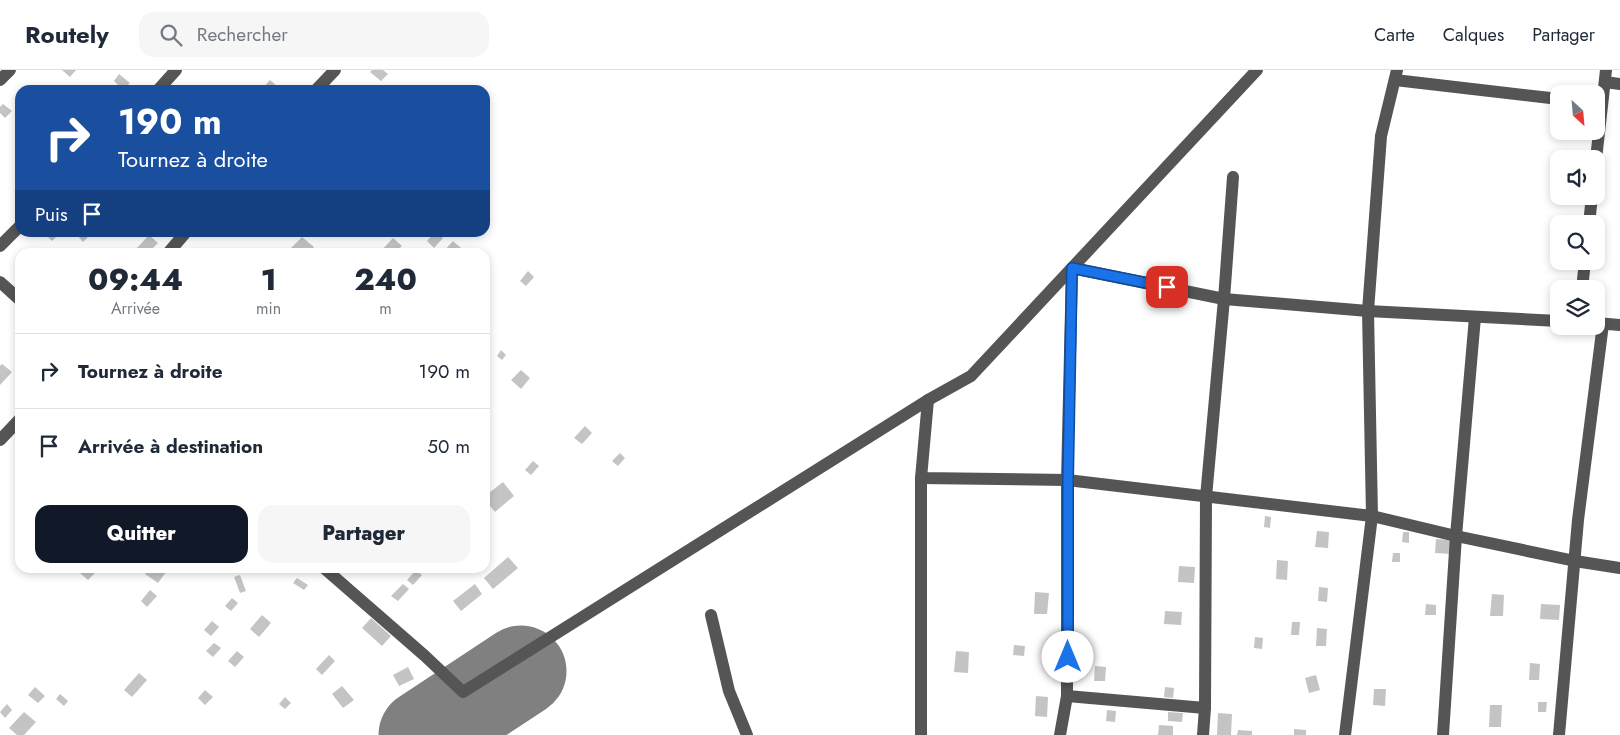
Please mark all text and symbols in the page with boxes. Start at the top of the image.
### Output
search box [139,12,489,57]
text: Routely [25,17,109,52]
icon: search [157,21,185,49]
text: Rechercher [197,21,288,48]
text: Carte [1374,22,1415,48]
text: Calques [1443,22,1504,48]
text: Partager [1532,22,1595,48]
north arrow [1550,85,1605,140]
map controls [1550,85,1605,335]
text: 190 m [118,97,222,147]
icon: right [35,105,100,170]
text: Tournez à droite [118,143,268,175]
button: sound [1550,150,1605,205]
icon: arrive [78,200,106,228]
text: Puis [35,201,68,228]
button: search [1550,215,1605,270]
text: 09:44 [88,258,183,301]
text: 1 [261,258,277,301]
text: 240 [354,258,417,301]
pin [1146,266,1188,308]
icon: arrive [1153,273,1181,301]
button: layers [1550,280,1605,335]
text: Arrivée [111,297,160,320]
text: min [256,297,281,320]
text: m [379,297,392,320]
icon: right [35,357,63,385]
text: Tournez à droite [78,358,223,385]
text: 190 m [419,358,470,385]
icon: arrive [35,432,63,460]
text: Arrivée à destination [78,433,263,460]
text: 50 m [427,433,470,460]
button: Quitter [35,505,248,563]
button: Partager [258,505,470,563]
position arrow [1041,630,1093,682]

